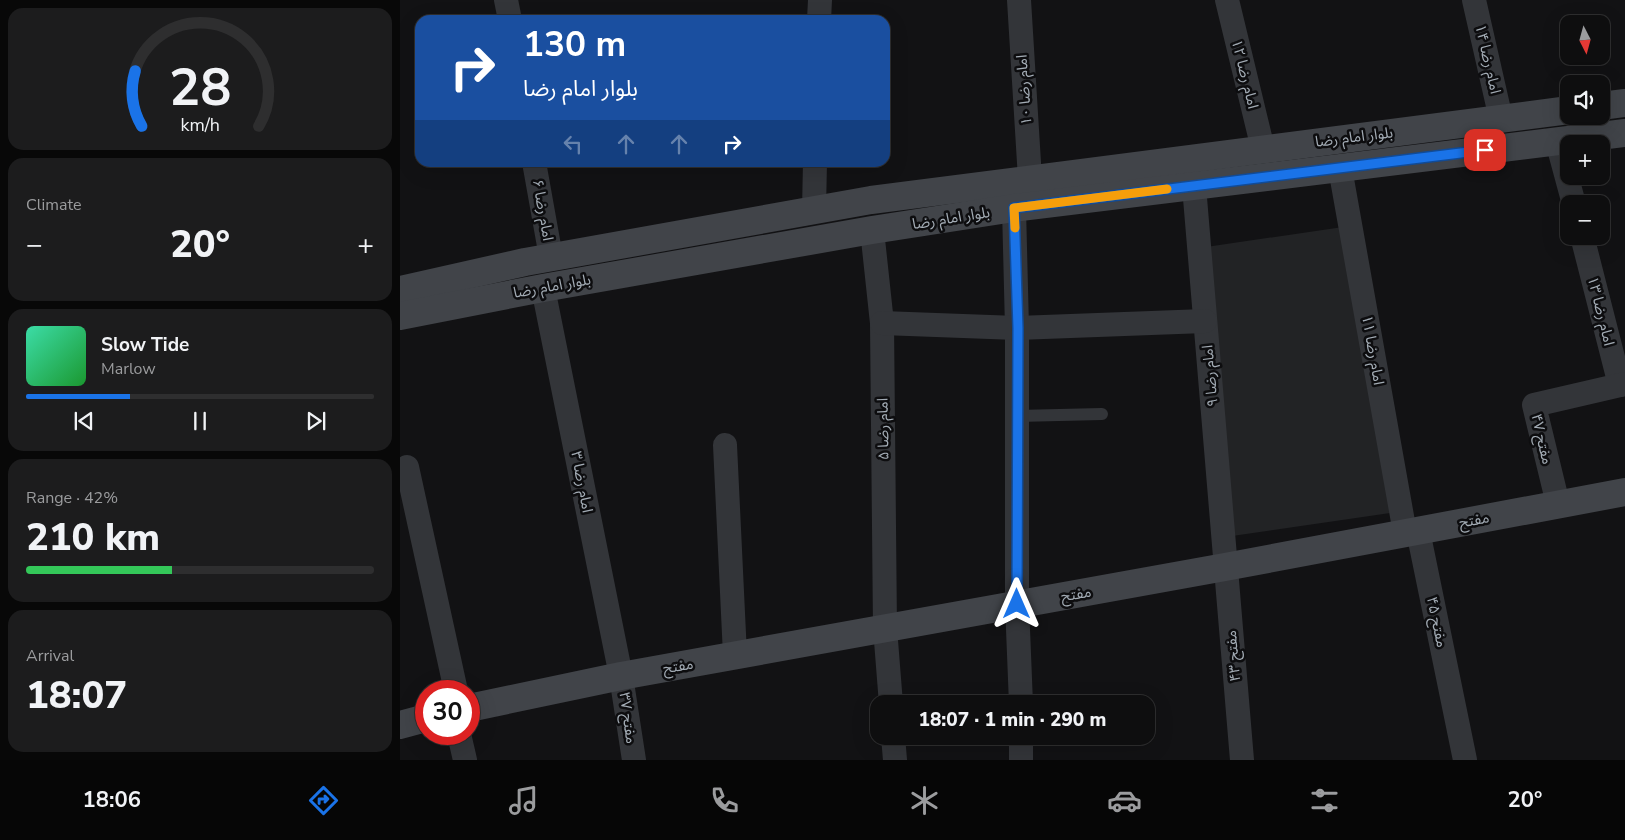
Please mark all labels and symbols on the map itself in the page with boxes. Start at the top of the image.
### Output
north arrow [1560,15,1610,65]
street label: امام رضا ۱۴ [1469,22,1506,96]
street label: امام رضا ۱۲ [1226,37,1263,111]
street label: امام رضا ۱۰ [1012,54,1037,126]
street label: بلوار امام رضا [1314,122,1394,153]
pin [1464,129,1506,171]
street label: امام رضا ۶ [527,178,558,243]
street label: بلوار امام رضا [911,202,991,235]
street label: بلوار امام رضا [512,269,593,304]
street label: امام رضا ۱۳ [1582,274,1619,348]
street label: امام رضا ۱۱ [1356,313,1389,387]
street label: امام رضا ۹ [1197,344,1224,408]
street label: امام رضا ۵ [872,398,895,460]
street label: مفتح ۴۷ [1524,412,1558,467]
street label: امام رضا ۳ [565,449,598,515]
street label: مفتح [1457,507,1491,535]
position arrow [990,577,1042,629]
street label: مفتح [1059,581,1093,608]
street label: مفتح ۴۵ [1420,595,1452,650]
street label: مفتح ۴۳ [1221,629,1247,683]
street label: مفتح [661,653,695,680]
speed limit sign: 30 [415,680,480,745]
street label: مفتح ۳۷ [613,691,641,745]

